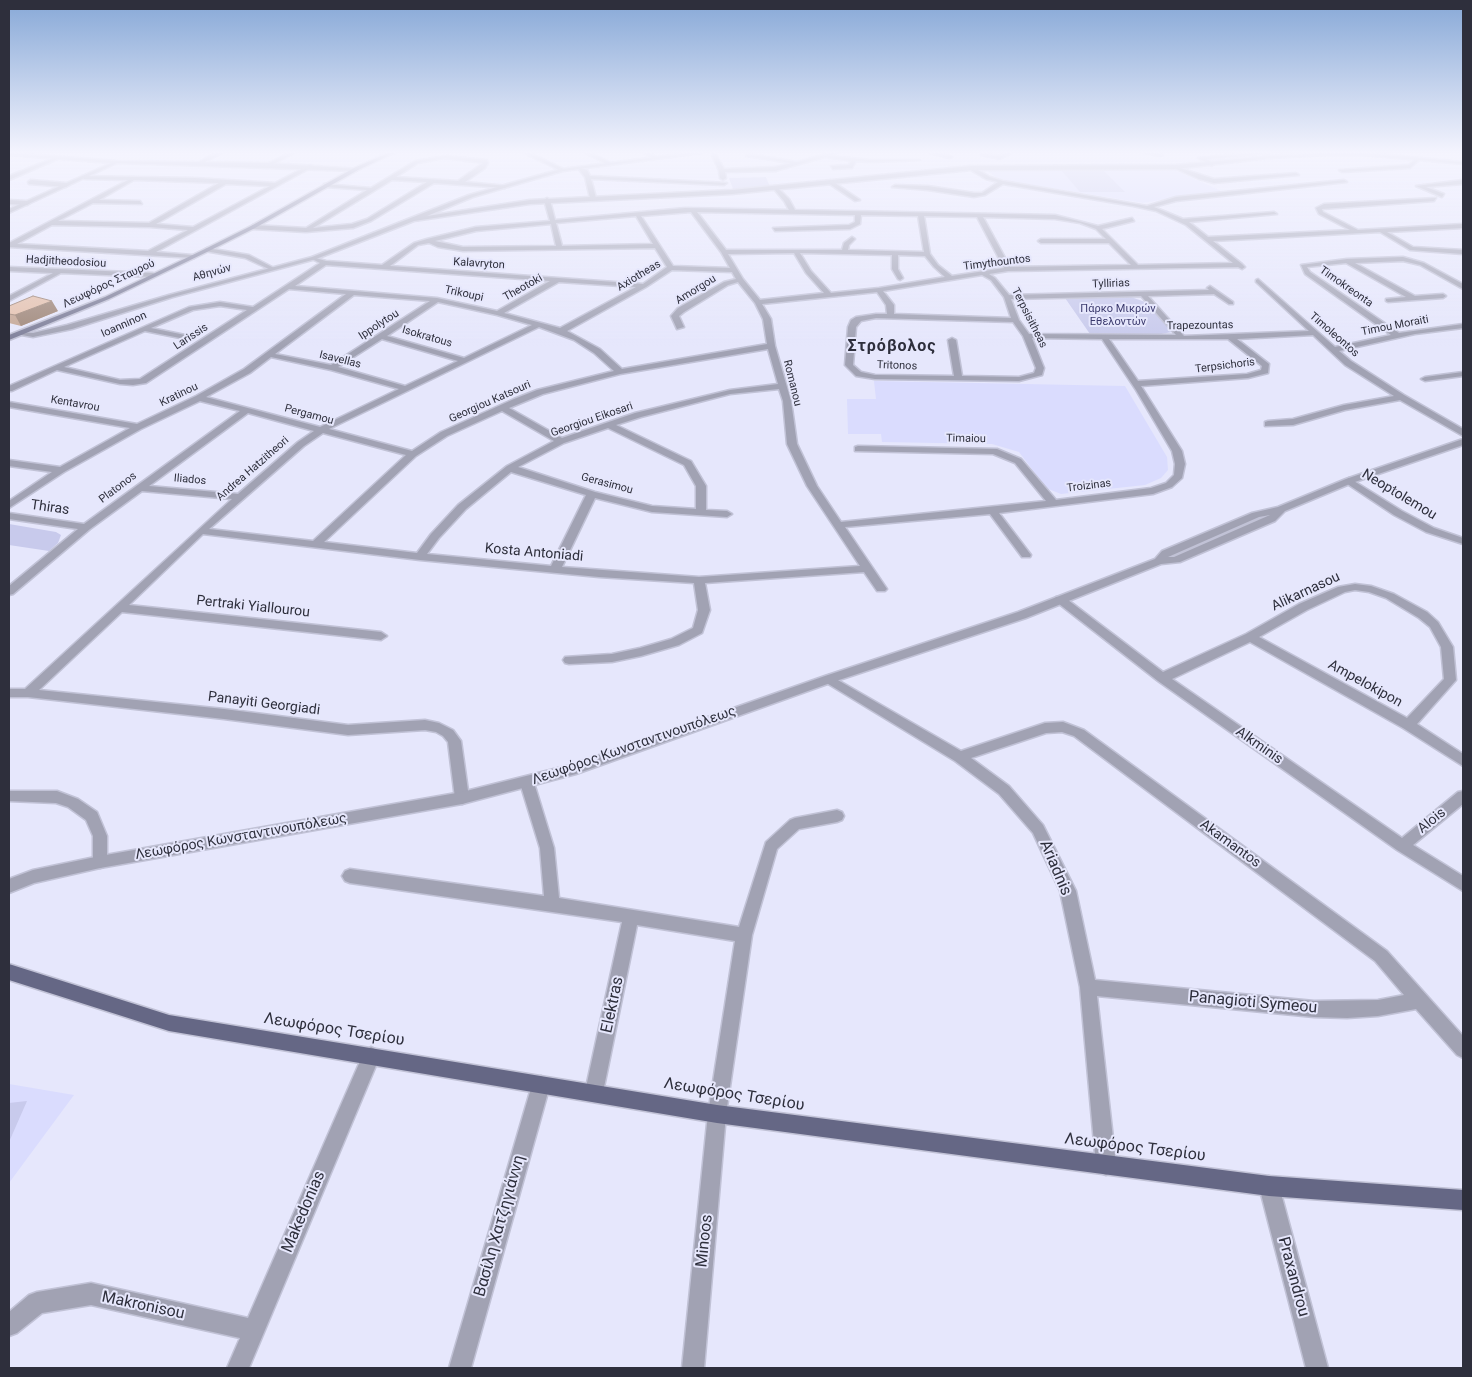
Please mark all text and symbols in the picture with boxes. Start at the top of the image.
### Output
street label: Timythountos [963,252,1031,274]
street label: Hadjitheodosiou [26,253,106,271]
street label: Kalavryton [453,256,505,272]
street label: Λεωφόρος Σταυρού [61,257,157,311]
street label: Axiotheas [615,258,663,294]
street label: Αθηνών [191,262,233,284]
street label: Timokreonta [1317,264,1375,310]
street label: Theotoki [501,272,545,304]
street label: Amorgou [673,272,719,308]
street label: Tyllirias [1092,277,1130,291]
street label: Trikoupi [443,283,485,305]
street label: Terpsisitheas [1008,286,1050,350]
park label: Πάρκο Μικρών Εθελοντών [1080,302,1156,328]
street label: Ippolytou [356,307,402,343]
street label: Ioanninon [99,309,149,341]
street label: Timoleontos [1306,310,1362,360]
street label: Timou Moraiti [1360,313,1430,339]
street label: Trapezountas [1167,319,1233,333]
street label: Larissis [171,321,211,353]
street label: Isokratous [400,324,454,350]
district label: Στρόβολος [846,337,938,357]
street label: Isavellas [318,348,362,372]
street label: Terpsichoris [1194,356,1256,376]
street label: Romanou [780,359,804,407]
street label: Tritonos [877,359,917,373]
street label: Georgiou Katsouri [447,378,533,426]
street label: Kratinou [158,380,200,410]
street label: Kentavrou [50,393,100,415]
street label: Georgiou Eikosari [549,400,635,440]
street label: Pergamou [283,402,335,428]
street label: Timaiou [946,432,986,446]
street label: Andrea Hatzitheori [214,434,292,504]
street label: Neoptolemou [1358,466,1440,524]
street label: Platonos [97,470,139,506]
street label: Gerasimou [580,471,634,497]
street label: Iliados [173,472,207,488]
street label: Troizinas [1066,477,1112,495]
street label: Thiras [30,497,70,519]
street label: Kosta Antoniadi [484,540,584,566]
street label: Alikarnasou [1269,569,1343,615]
street label: Pertraki Yiallourou [195,593,311,621]
street label: Ampelokipon [1325,657,1405,711]
street label: Panayiti Georgiadi [207,689,321,719]
street label: Λεωφόρος Κωνσταντινουπόλεως [530,703,738,789]
street label: Alkminis [1232,724,1286,768]
street label: Alois [1415,805,1449,837]
street label: Λεωφόρος Κωνσταντινουπόλεως [134,810,348,864]
street label: Akamantos [1196,816,1264,872]
street label: Ariadnis [1035,837,1075,899]
street label: Elektras [598,975,628,1035]
street label: Panagioti Symeou [1188,988,1318,1018]
street label: Λεωφόρος Τσερίου [262,1009,406,1051]
street label: Λεωφόρος Τσερίου [662,1074,806,1116]
street label: Λεωφόρος Τσερίου [1063,1130,1207,1166]
street label: Βασίλη Χατζηγιάννη [471,1153,529,1299]
street label: Makedonias [278,1168,330,1256]
street label: Minoos [693,1214,717,1268]
street label: Praxandrou [1273,1235,1313,1319]
street label: Makronisou [100,1288,186,1324]

